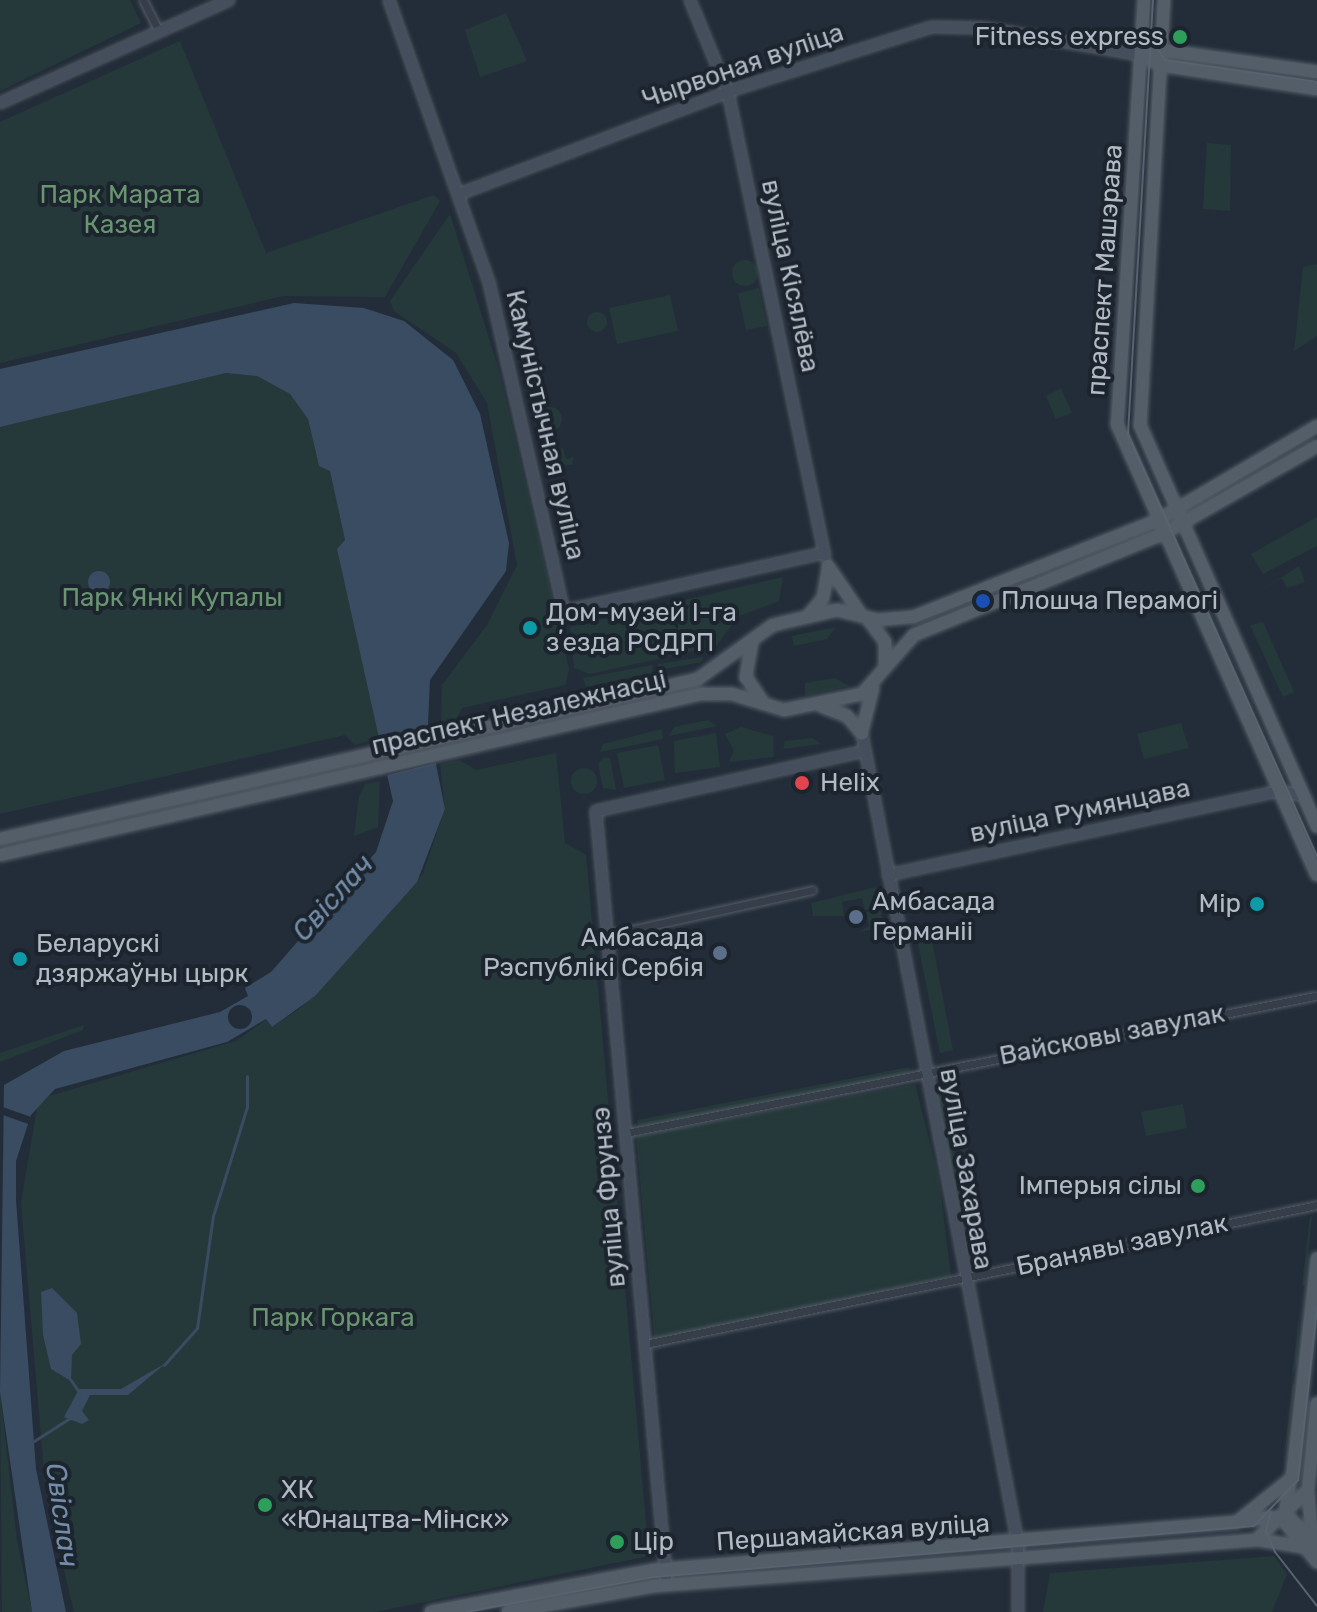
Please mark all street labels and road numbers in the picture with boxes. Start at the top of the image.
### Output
street label: Чырвоная вуліца [638,17,848,115]
street label: праспект Машэрава [1081,143,1129,397]
street label: вуліца Кісялёва [754,177,826,375]
street label: Камуністычная вуліца [499,287,591,563]
street label: праспект Незалежнасці [369,664,669,762]
street label: вуліца Румянцава [967,772,1193,850]
street label: Вайсковы завулак [997,998,1227,1072]
street label: вуліца Захарава [933,1066,999,1272]
street label: вуліца Фрунзэ [586,1105,632,1289]
street label: Бранявы завулак [1014,1207,1230,1283]
street label: Першамайская вуліца [715,1508,991,1558]

